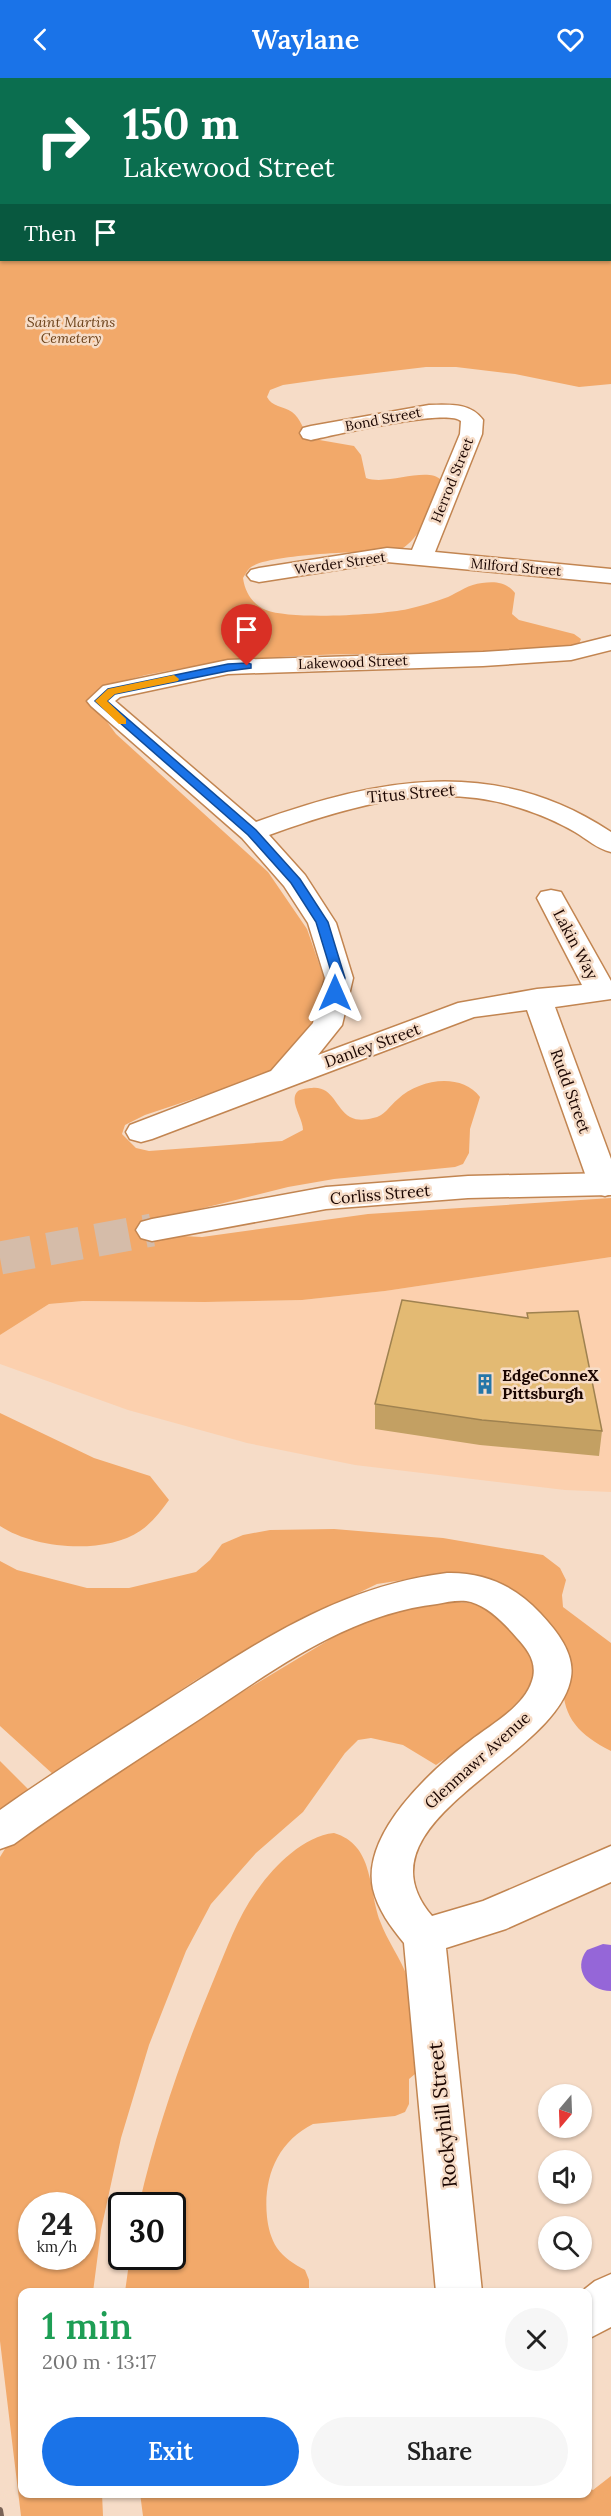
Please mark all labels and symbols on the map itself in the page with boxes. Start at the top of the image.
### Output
park label: Saint Martins Cemetery [27,313,115,347]
street label: Bond Street [343,403,423,435]
street label: Herrod Street [427,434,477,525]
street label: Werder Street [293,548,388,578]
street label: Milford Street [470,554,563,580]
pin [221,604,272,666]
street label: Lakewood Street [298,651,409,673]
street label: Titus Street [366,779,456,807]
street label: Lakin Way [549,905,603,983]
position arrow [303,961,367,1025]
street label: Danley Street [321,1018,424,1072]
street label: Rudd Street [547,1046,596,1137]
street label: Corliss Street [329,1180,432,1208]
place label: EdgeConneX Pittsburgh [502,1365,600,1403]
building icon: EdgeConneX Pittsburgh [473,1372,497,1396]
street label: Glenmawr Avenue [420,1707,534,1813]
street label: Rockyhill Street [422,2041,462,2189]
north arrow [538,2084,592,2138]
speed limit sign: 30 [108,2192,186,2270]

